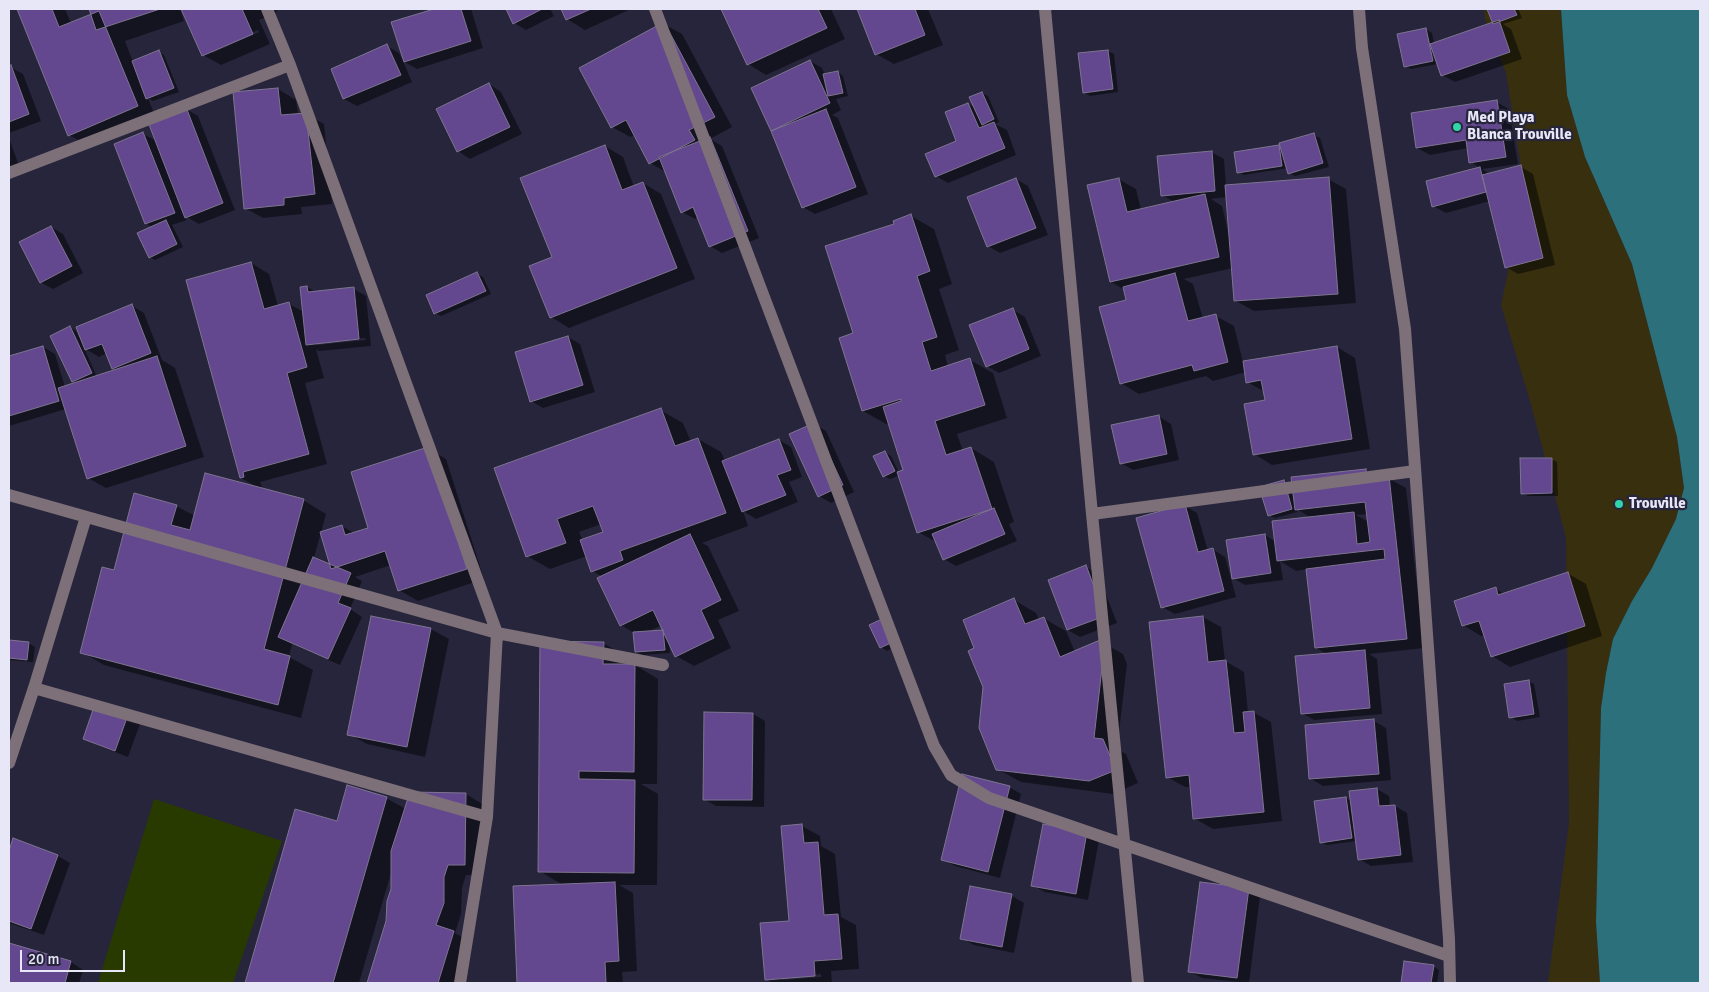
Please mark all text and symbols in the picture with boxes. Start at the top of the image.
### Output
place label: Med Playa Blanca Trouville [1467,109,1572,144]
marker: Med Playa Blanca Trouville [1451,121,1463,133]
place label: Trouville [1629,495,1686,513]
marker: Trouville [1613,498,1625,510]
scale bar [22,940,128,972]
text: 20 m [28,950,59,968]

